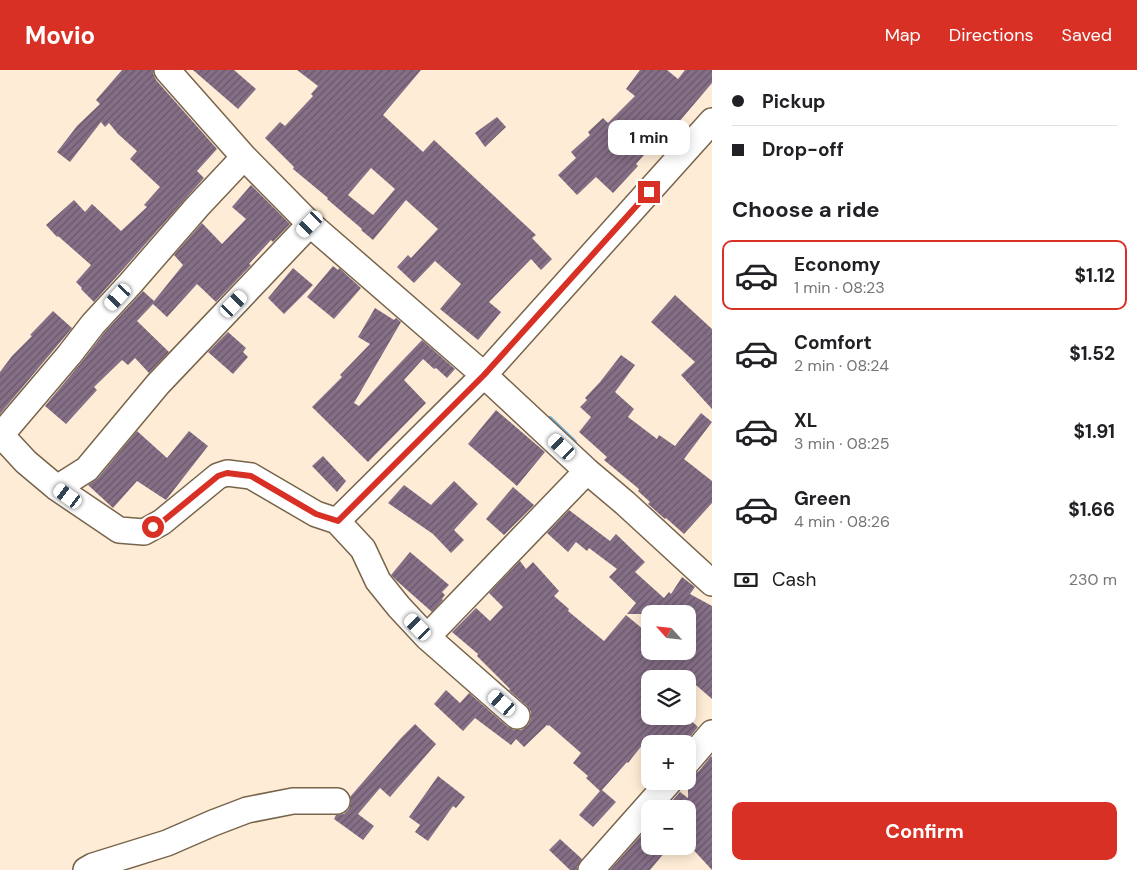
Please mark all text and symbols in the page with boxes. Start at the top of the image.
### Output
text: Movio [25,20,95,51]
text: Map [885,23,921,47]
text: Directions [949,23,1034,47]
text: Saved [1062,23,1112,47]
text: Pickup [762,89,826,114]
callout: 1 min [608,119,690,154]
text: 1 min [630,127,668,148]
text: Drop-off [762,137,844,162]
route end [638,181,660,203]
text: Choose a ride [732,195,880,224]
car [294,208,325,240]
text: Economy [794,252,881,277]
icon: car [734,253,779,298]
text: $1.12 [1075,263,1115,288]
text: 1 min · 08:23 [794,277,885,298]
car [102,281,133,313]
car [218,288,249,320]
text: Comfort [794,330,872,355]
icon: car [734,331,779,376]
text: $1.52 [1069,341,1115,366]
text: 2 min · 08:24 [794,355,889,376]
text: XL [794,408,817,433]
icon: car [734,409,779,454]
text: $1.91 [1074,419,1115,444]
car [545,431,578,463]
text: 3 min · 08:25 [794,433,890,454]
car [51,481,84,511]
text: Green [794,486,851,511]
icon: car [734,487,779,532]
text: $1.66 [1068,497,1115,522]
text: 4 min · 08:26 [794,511,890,532]
route start [142,516,164,538]
icon: cash [732,566,760,594]
text: Cash [772,567,816,592]
text: 230 m [1069,569,1117,590]
north arrow [641,605,696,660]
map controls [641,605,696,855]
car [402,611,433,643]
button: layers [641,670,696,725]
car [485,687,518,719]
button: + [641,735,696,790]
button: − [641,800,696,855]
button: Confirm [732,802,1117,860]

